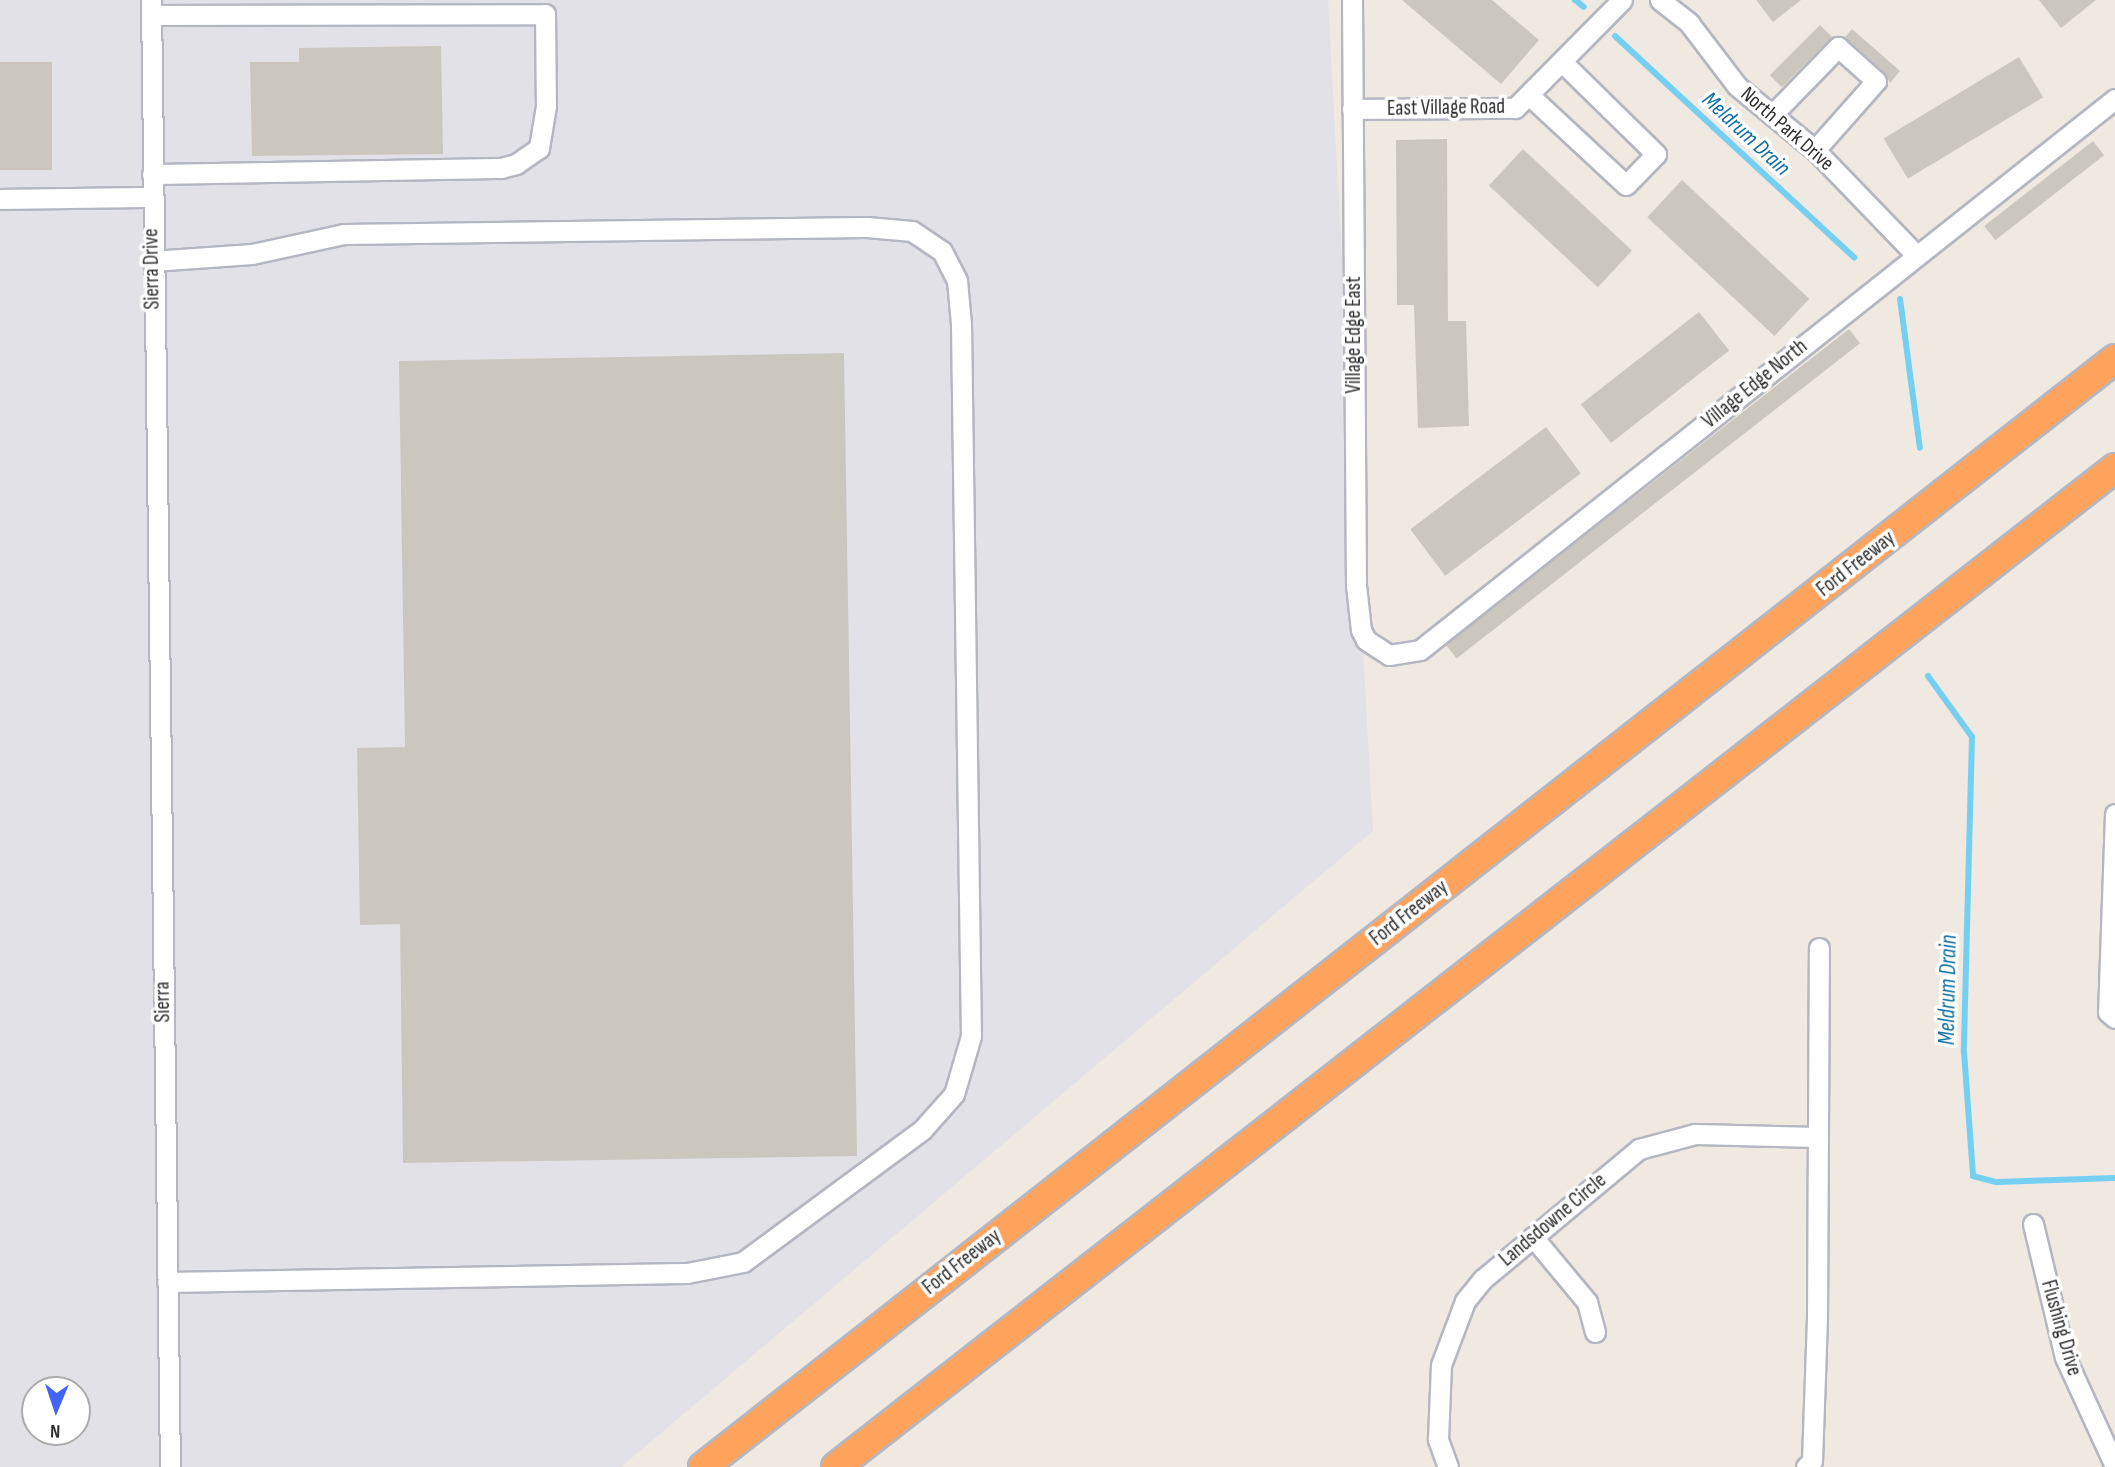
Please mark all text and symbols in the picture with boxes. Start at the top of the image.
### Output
street label: North Park Drive [1735,82,1839,176]
water label: Meldrum Drain [1696,86,1796,182]
street label: East Village Road [1387,94,1505,122]
street label: Sierra Drive [139,228,165,310]
street label: Village Edge East [1341,276,1367,394]
street label: Village Edge North [1697,334,1813,434]
street label: Ford Freeway [1812,526,1900,602]
street label: Ford Freeway [1365,875,1453,951]
water label: Meldrum Drain [1933,935,1963,1045]
street label: Sierra [150,981,176,1023]
street label: Landsdowne Circle [1494,1168,1612,1272]
street label: Ford Freeway [918,1224,1006,1300]
street label: Flushing Drive [2035,1277,2087,1379]
north arrow [21,1376,91,1446]
text: N [50,1419,61,1442]

